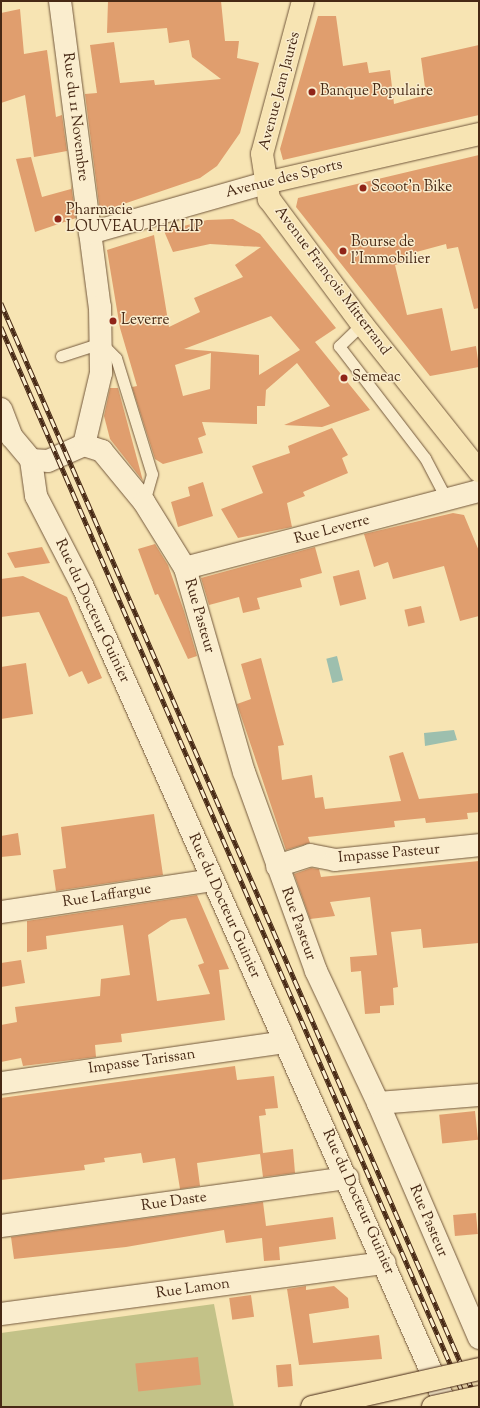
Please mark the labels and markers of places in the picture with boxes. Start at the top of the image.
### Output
place label: Banque Populaire [320,83,433,101]
marker: Banque Populaire [307,87,317,97]
place label: Scoot'n Bike [371,179,452,197]
marker: Scoot'n Bike [358,183,368,193]
place label: Pharmacie LOUVEAU PHALIP [66,201,203,236]
marker: Pharmacie LOUVEAU PHALIP [53,214,63,224]
place label: Bourse de l'Immobilier [351,233,430,268]
marker: Bourse de l'Immobilier [338,246,348,256]
place label: Leverre [121,312,169,330]
marker: Leverre [108,316,118,326]
place label: Semeac [352,369,401,387]
marker: Semeac [339,373,349,383]

